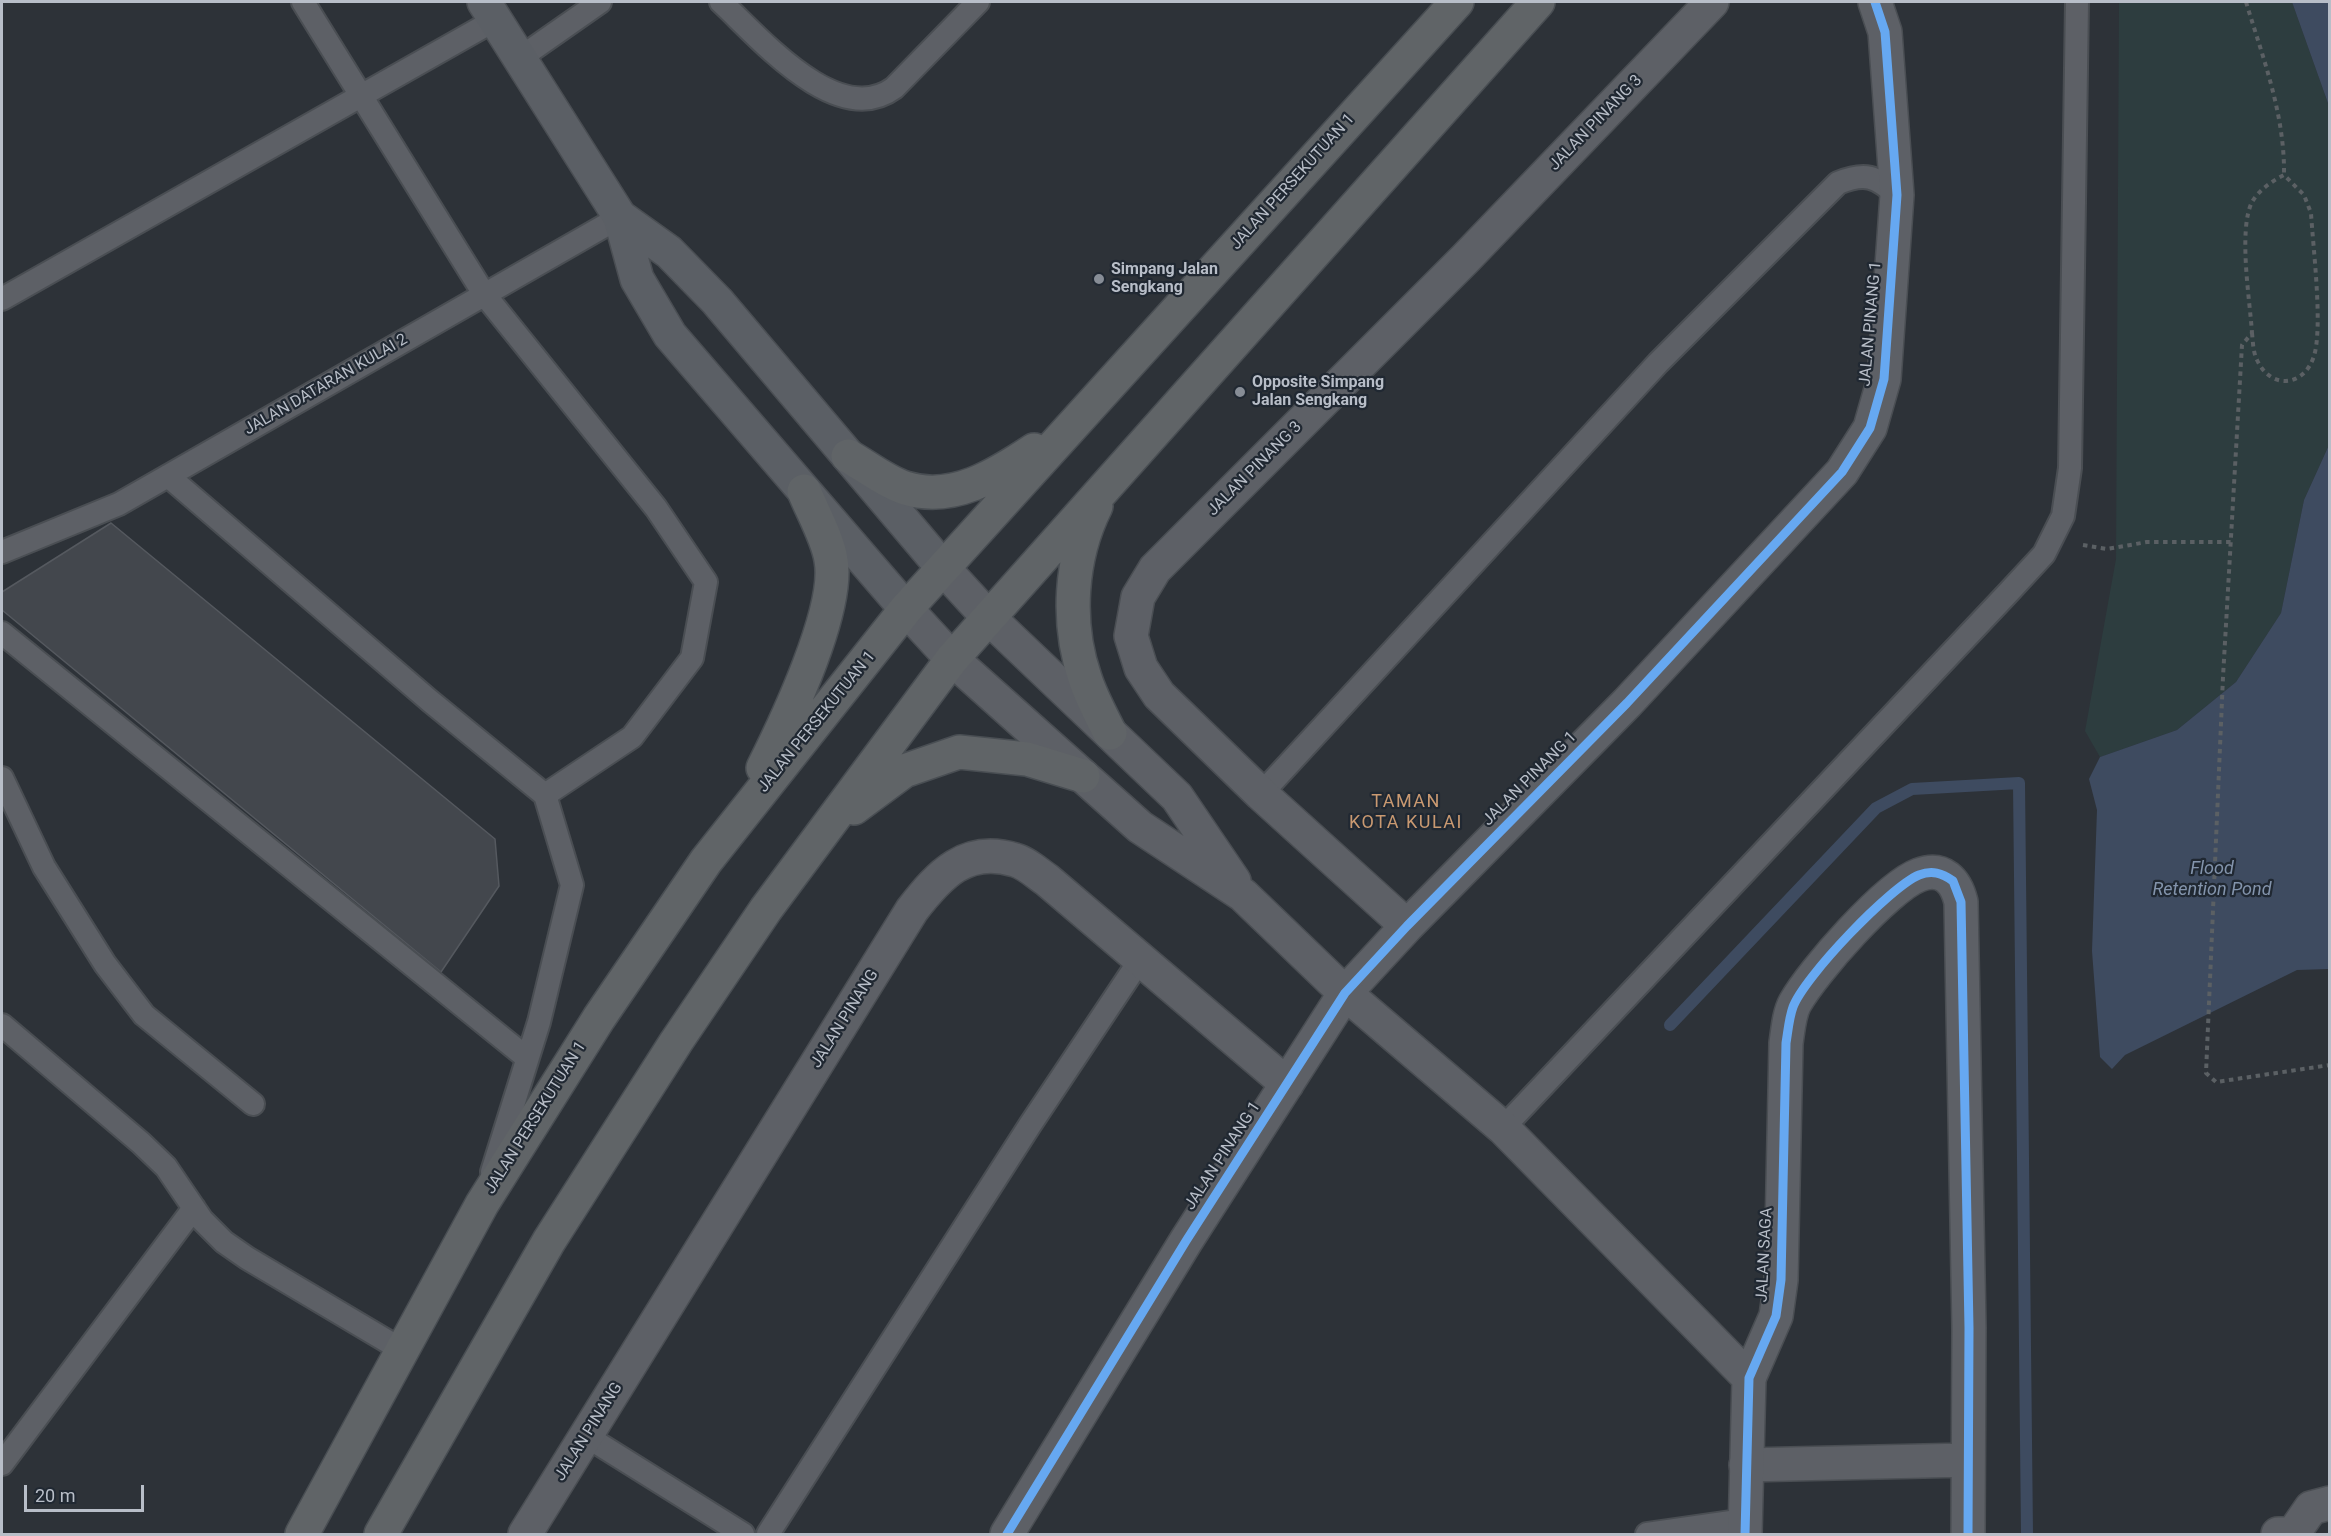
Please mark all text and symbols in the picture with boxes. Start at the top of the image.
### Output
street label: JALAN PINANG 3 [1546,71,1646,175]
street label: JALAN PERSEKUTUAN 1 [1227,110,1359,254]
place label: Simpang Jalan Sengkang [1111,260,1218,298]
street label: JALAN PINANG 1 [1856,261,1886,387]
marker: Simpang Jalan Sengkang [1092,272,1106,286]
street label: JALAN DATARAN KULAI 2 [241,330,411,440]
place label: Opposite Simpang Jalan Sengkang [1252,373,1384,411]
marker: Opposite Simpang Jalan Sengkang [1233,385,1247,399]
street label: JALAN PINANG 3 [1204,418,1306,520]
street label: JALAN PERSEKUTUAN 1 [754,647,880,797]
street label: JALAN PINANG 1 [1479,728,1581,830]
district label: TAMAN KOTA KULAI [1349,791,1463,834]
water label: Flood Retention Pond [2153,858,2271,900]
street label: JALAN PINANG [807,966,883,1072]
street label: JALAN PERSEKUTUAN 1 [481,1038,591,1198]
street label: JALAN PINANG 1 [1181,1098,1265,1214]
street label: JALAN SAGA [1753,1207,1777,1303]
street label: JALAN PINANG [551,1379,627,1485]
scale bar [27,1473,147,1511]
text: 20 m [35,1485,75,1506]

